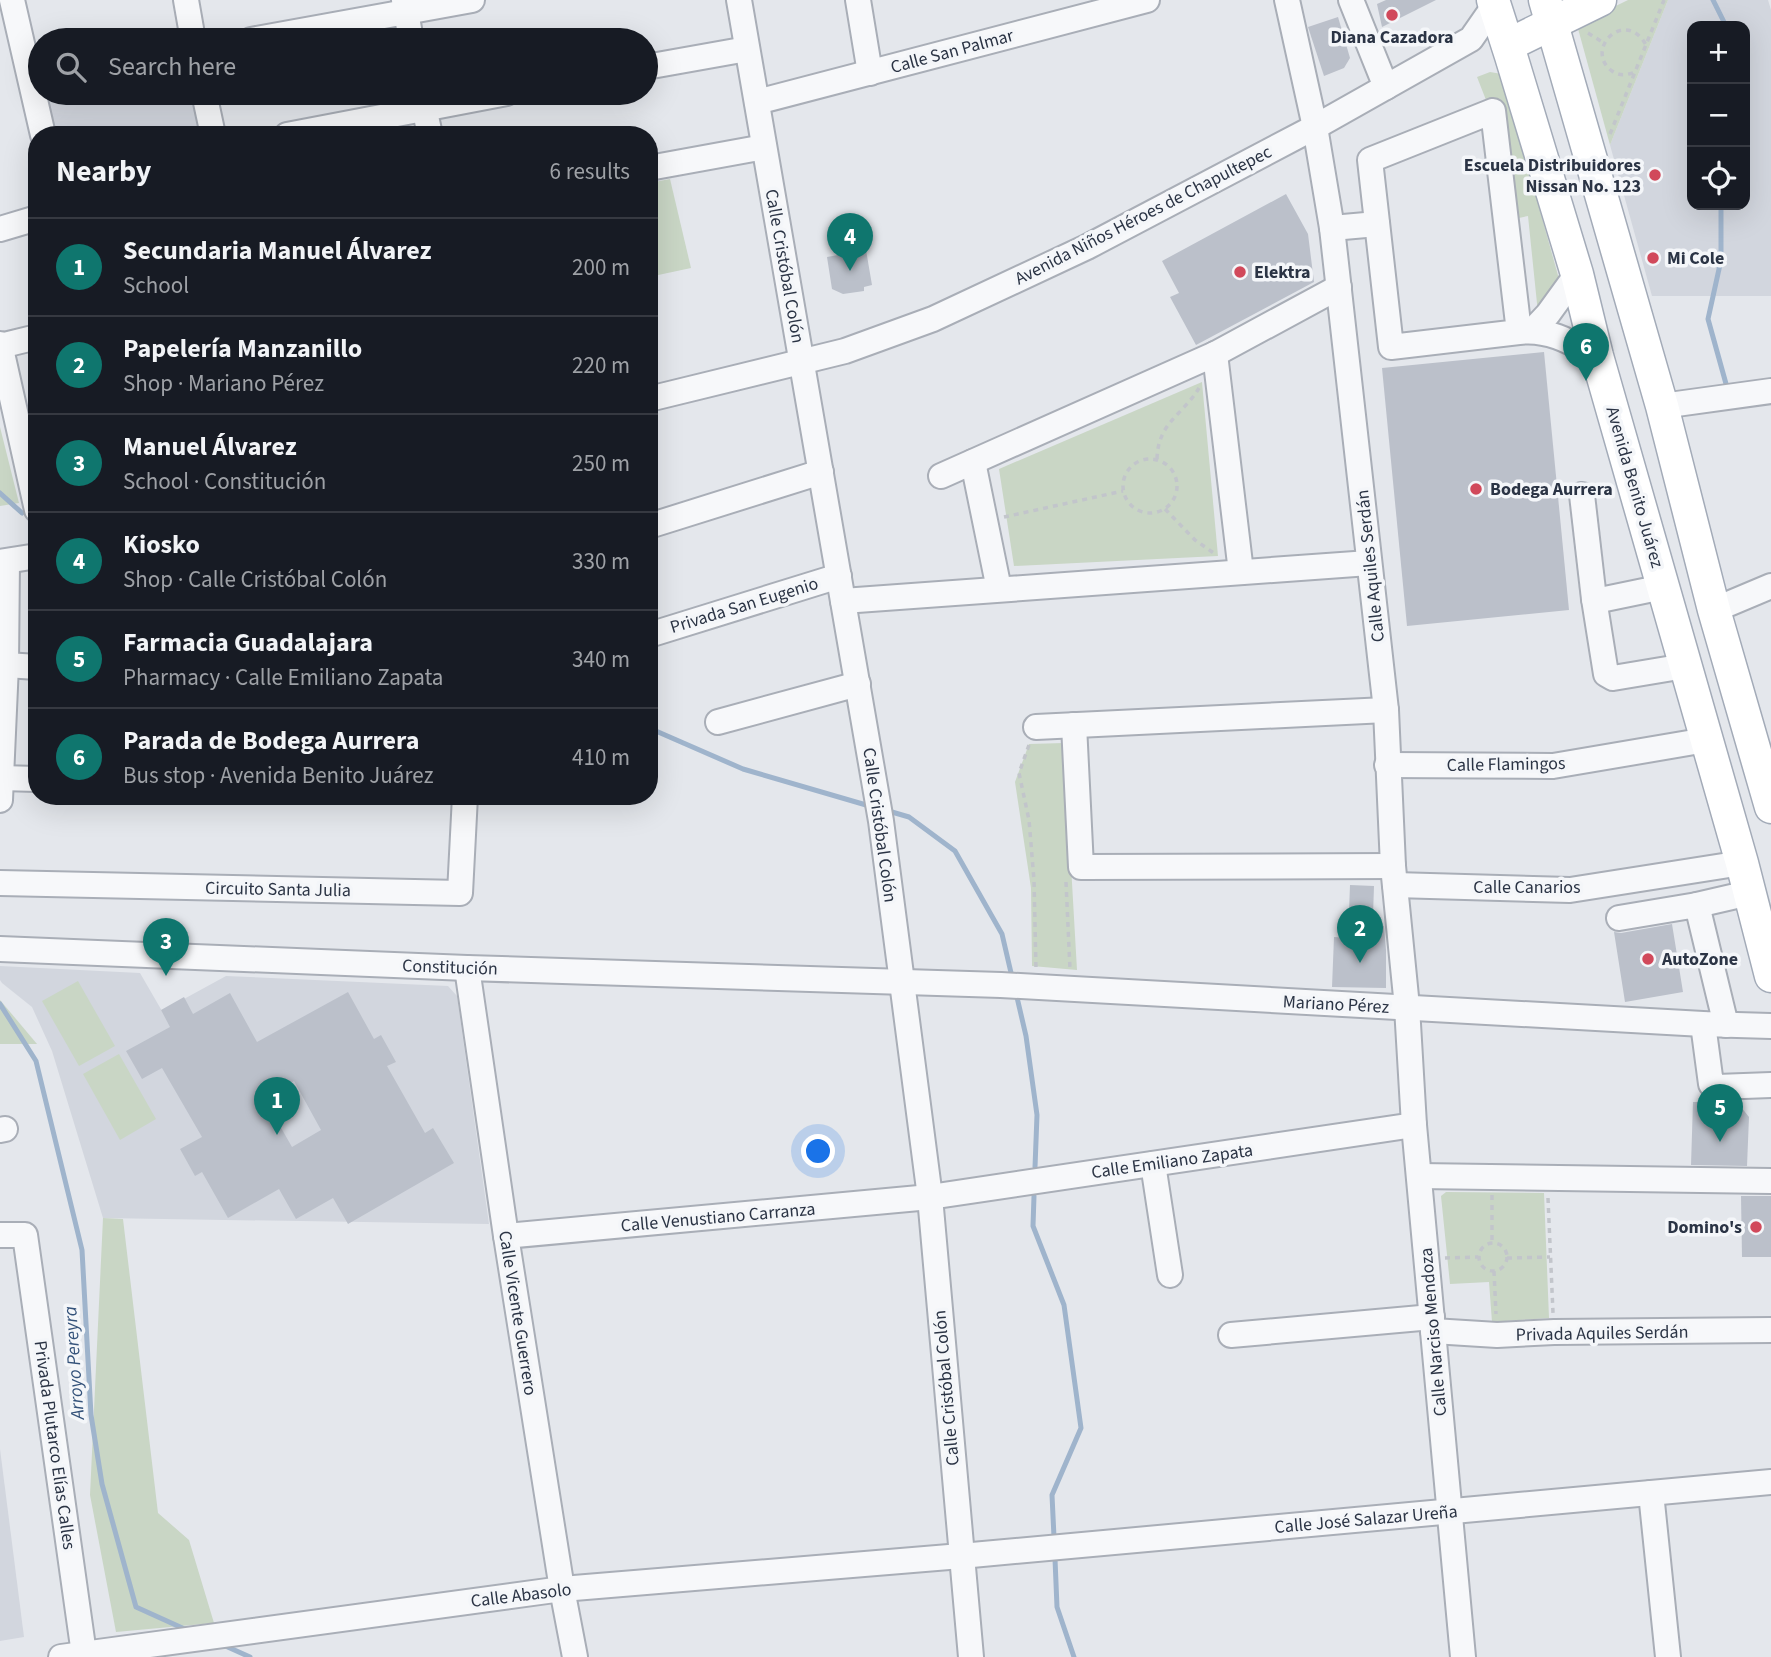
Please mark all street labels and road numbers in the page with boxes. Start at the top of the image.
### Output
street label: Calle San Palmar [888,23,1017,80]
street label: Avenida Niños Héroes de Chapultepec [1011,140,1276,291]
street label: Calle Cristóbal Colón [759,187,810,345]
street label: Avenida Benito Juárez [1599,403,1670,571]
street label: Calle Aquiles Serdán [1350,488,1391,643]
street label: Privada San Eugenio [667,571,821,640]
street label: Calle Cristóbal Colón [856,746,903,904]
street label: Calle Flamingos [1446,751,1566,778]
street label: Calle Canarios [1473,875,1581,900]
street label: Circuito Santa Julia [205,876,351,903]
street label: Constitución [402,953,498,982]
street label: Mariano Pérez [1282,989,1390,1020]
street label: Calle Emiliano Zapata [1090,1138,1255,1185]
street label: Calle Venustiano Carranza [620,1197,816,1238]
street label: Calle Vicente Guerrero [492,1229,543,1397]
street label: Calle Narciso Mendoza [1414,1247,1453,1417]
street label: Calle Cristóbal Colón [927,1309,966,1467]
street label: Privada Aquiles Serdán [1515,1319,1689,1348]
street label: Privada Plutarco Elías Calles [27,1339,82,1551]
street label: Calle José Salazar Ureña [1274,1499,1459,1540]
street label: Calle Abasolo [469,1577,573,1614]

